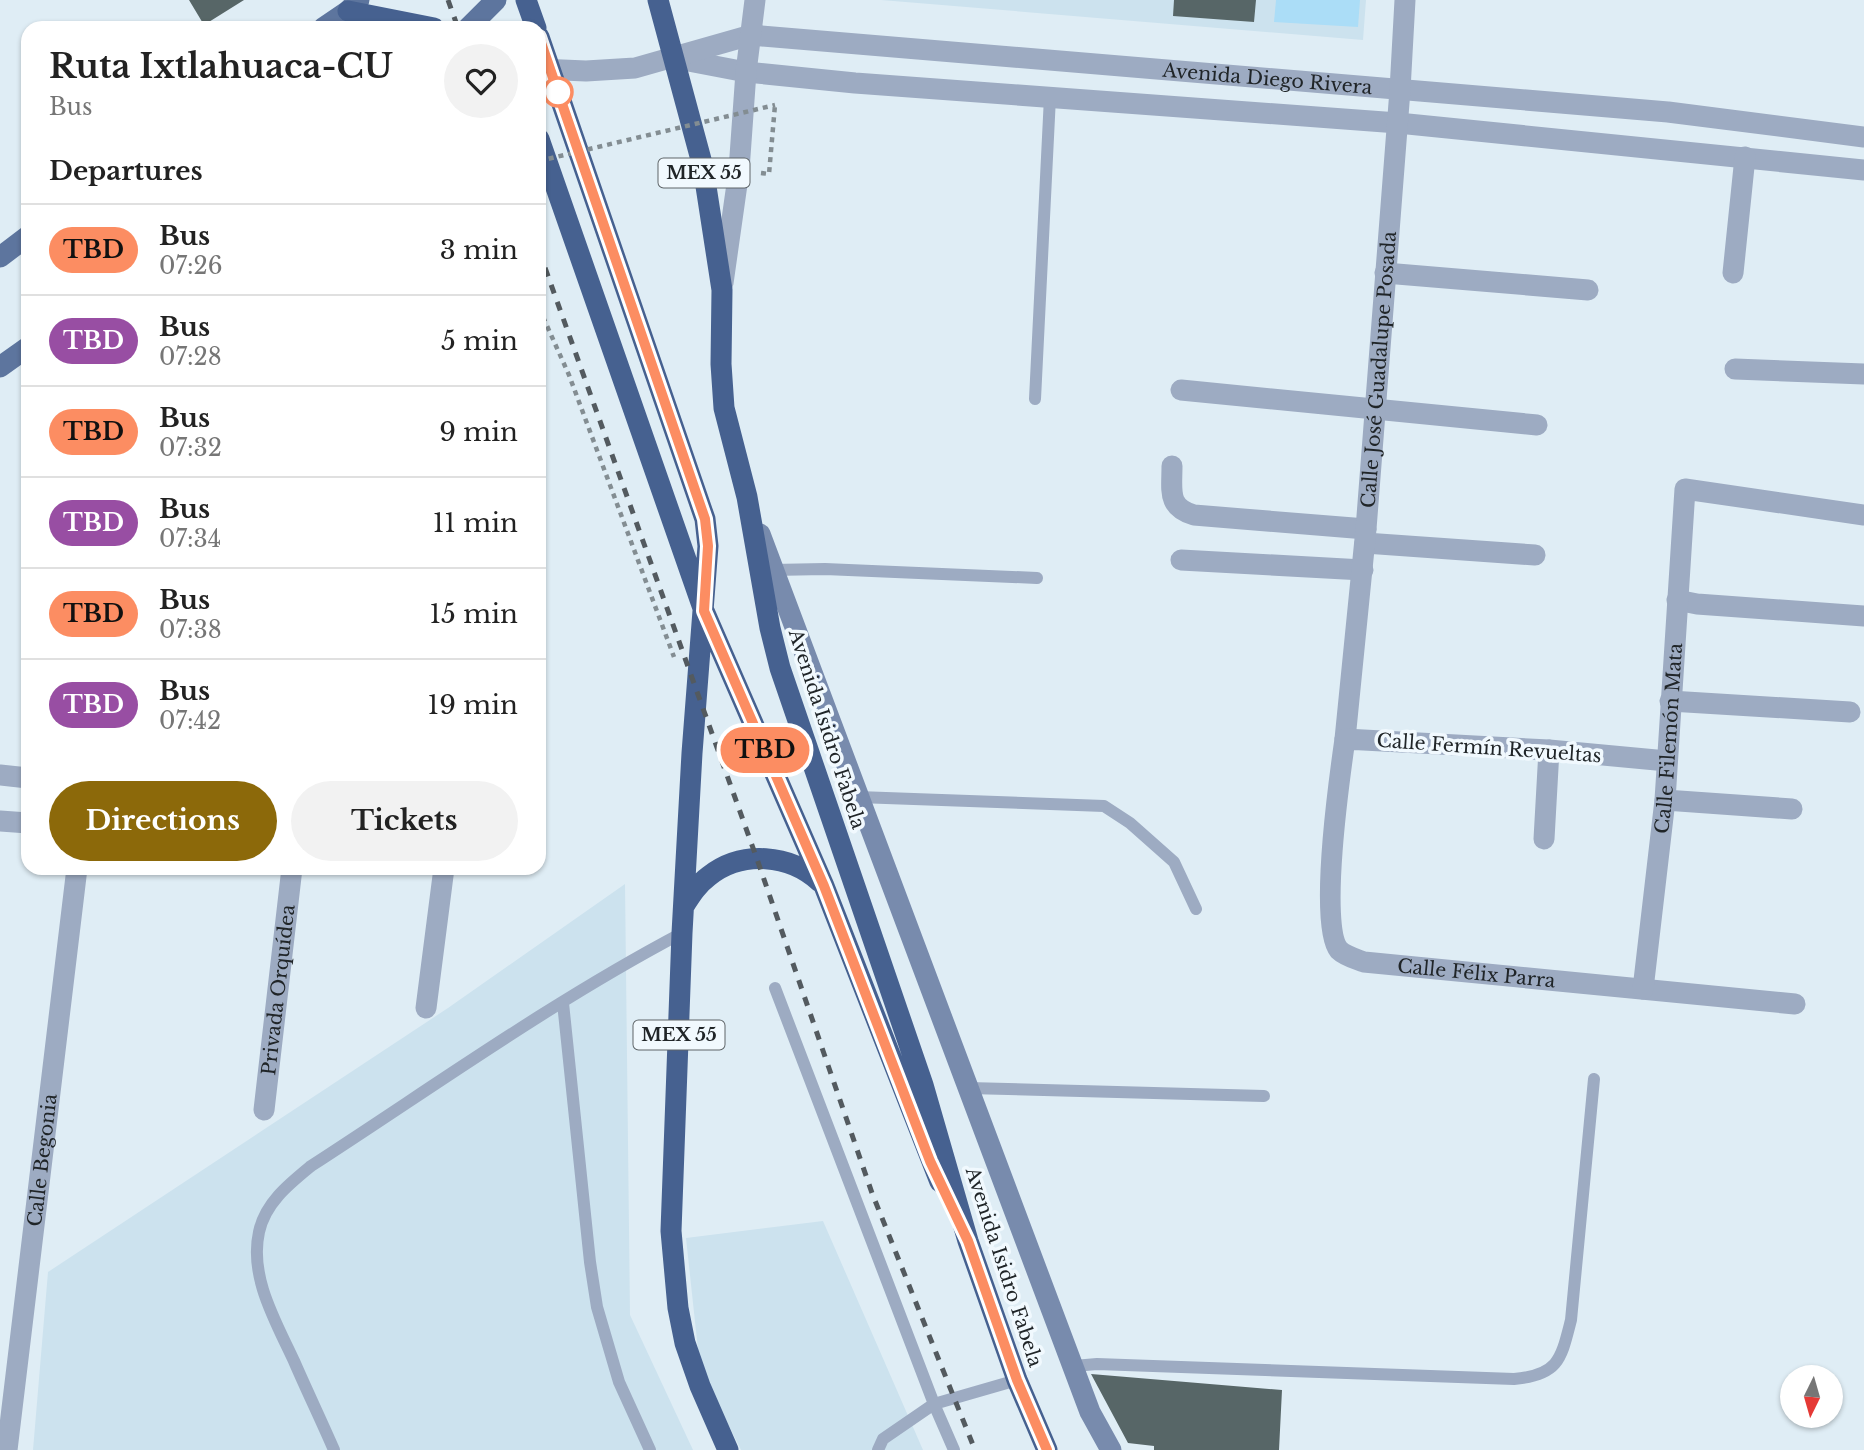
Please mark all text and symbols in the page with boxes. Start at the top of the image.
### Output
button: heart [444,44,518,118]
text: Ruta Ixtlahuaca-CU [49,46,393,87]
street label: Avenida Diego Rivera [1161,58,1374,99]
unlabelled marker [543,77,573,107]
text: Bus [49,93,92,121]
text: Departures [49,155,203,187]
road number: MEX 55 [658,158,750,188]
text: Bus [159,220,210,252]
street label: Calle José Guadalupe Posada [1356,230,1401,509]
text: 3 min [440,234,518,266]
text: TBD [63,235,124,264]
text: 07:26 [159,252,223,280]
text: Bus [159,311,210,343]
text: 5 min [441,325,518,357]
text: TBD [63,326,124,355]
text: 07:28 [159,343,222,371]
text: Bus [159,402,210,434]
text: 9 min [439,416,518,448]
text: TBD [63,417,124,446]
text: 07:32 [159,434,222,462]
text: Bus [159,493,210,525]
text: 11 min [433,507,518,539]
text: TBD [63,508,124,537]
text: 07:34 [159,525,221,553]
text: Bus [159,584,210,616]
text: 15 min [429,598,518,630]
text: TBD [63,599,124,628]
text: 07:38 [159,616,222,644]
street label: Avenida Isidro Fabela [783,625,870,832]
street label: Calle Filemón Mata [1650,642,1687,835]
text: Bus [159,675,210,707]
text: 19 min [428,689,518,721]
text: TBD [63,690,124,719]
text: 07:42 [159,707,221,735]
line badge: TBD [725,727,805,773]
street label: Calle Fermín Revueltas [1376,729,1602,767]
text: TBD [734,735,796,764]
button: Directions [49,781,277,861]
button: Tickets [291,781,518,861]
street label: Privada Orquídea [257,903,299,1076]
street label: Calle Félix Parra [1396,954,1557,992]
road number: MEX 55 [634,1020,724,1050]
street label: Calle Begonia [22,1092,61,1228]
street label: Avenida Isidro Fabela [960,1163,1047,1370]
north arrow [1780,1365,1843,1428]
map controls [1780,1365,1843,1428]

